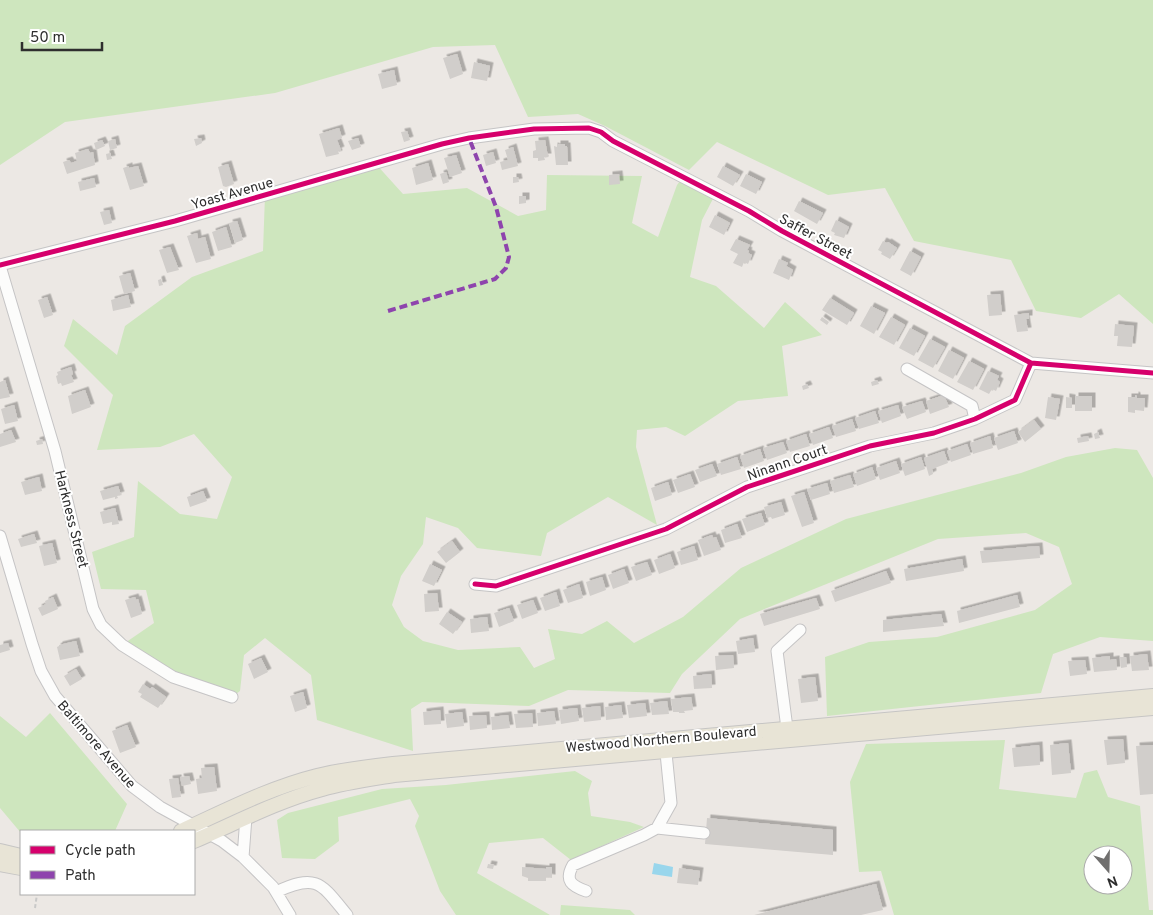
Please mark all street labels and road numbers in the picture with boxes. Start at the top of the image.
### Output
street label: Yoast Avenue [190,175,275,214]
street label: Saffer Street [776,211,855,264]
street label: Ninann Court [745,442,830,485]
street label: Harkness Street [50,469,91,570]
street label: Baltimore Avenue [53,698,139,792]
street label: Westwood Northern Boulevard [565,724,757,757]

